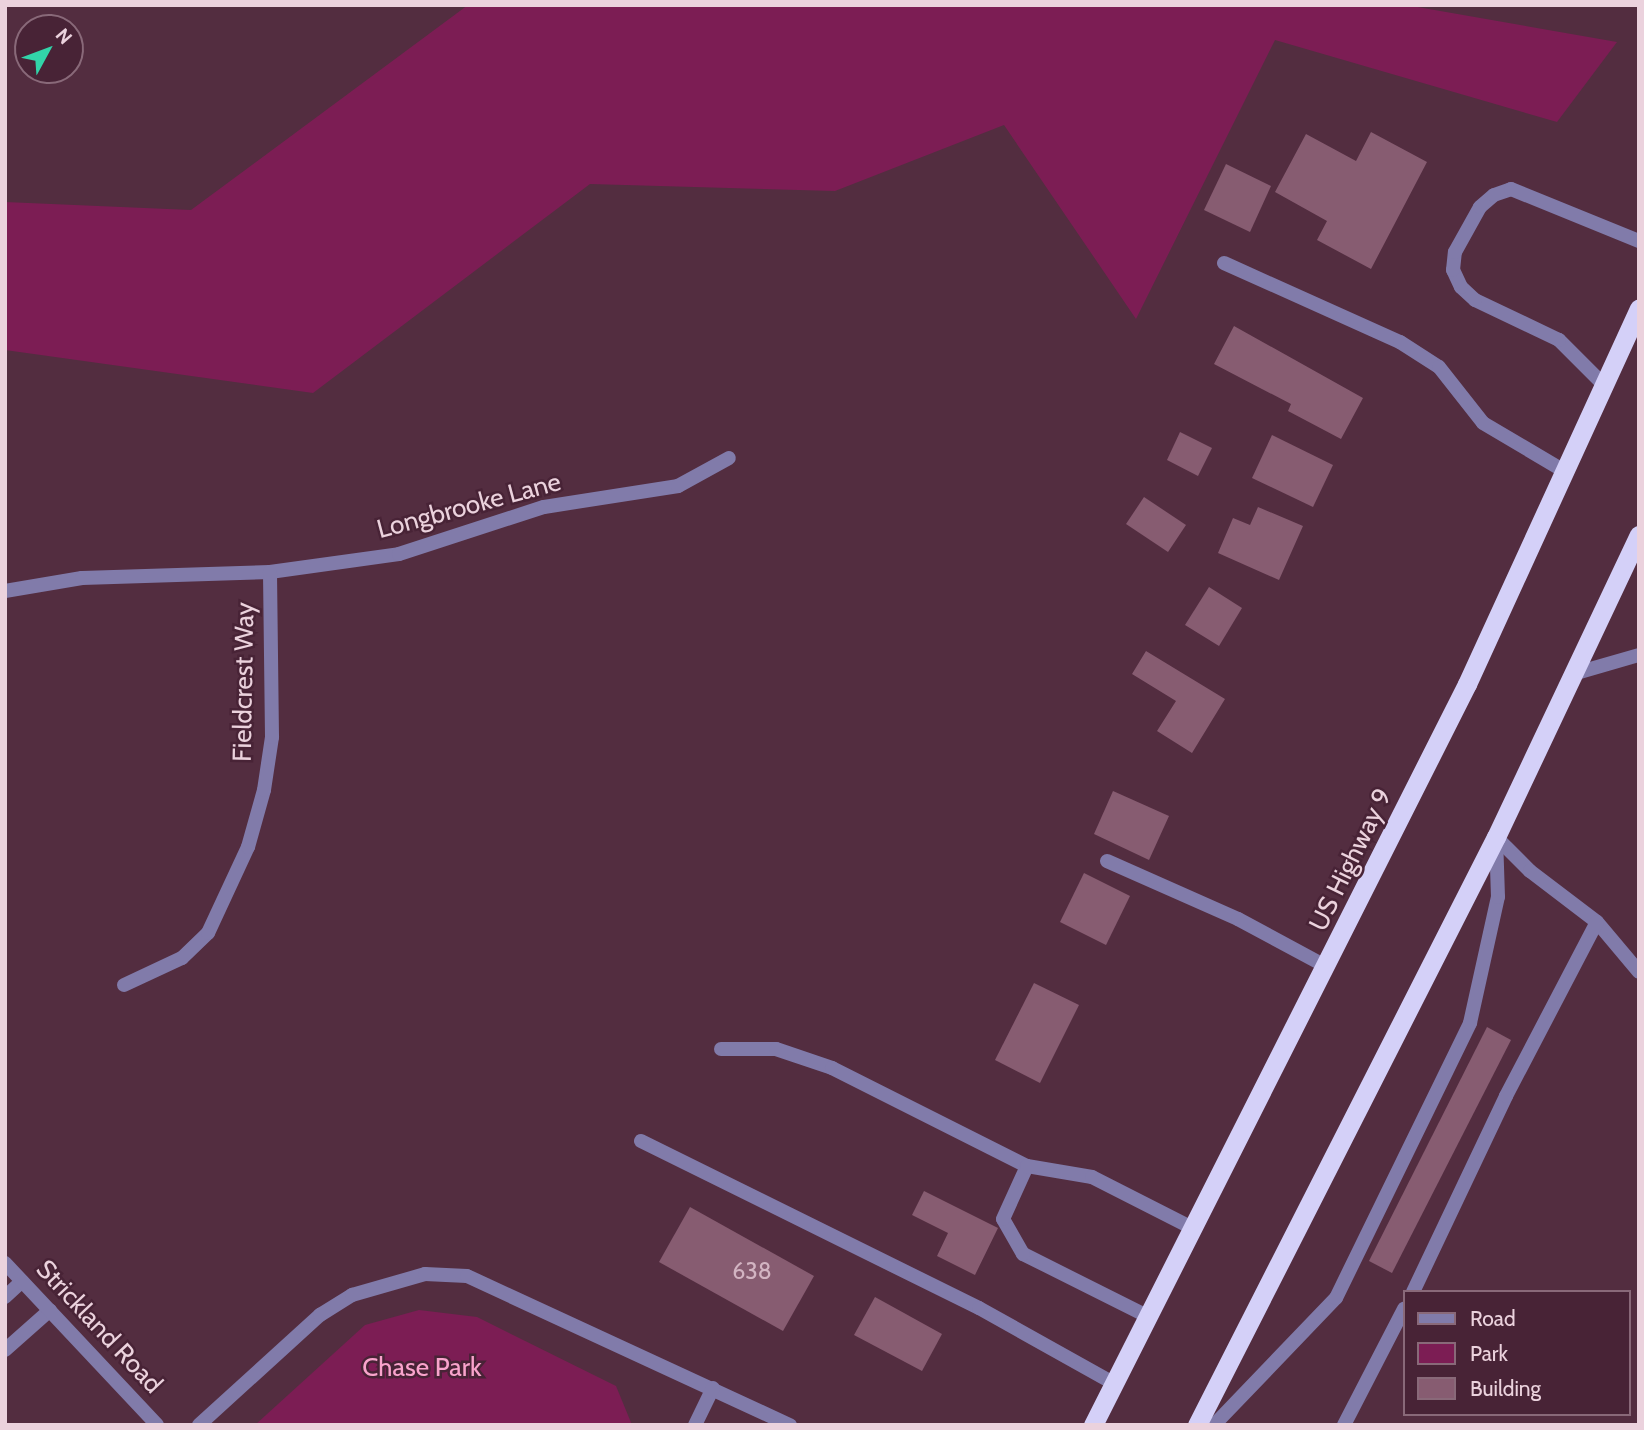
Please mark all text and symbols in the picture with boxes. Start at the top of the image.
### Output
north arrow [14,14,84,84]
text: N [51,24,77,49]
street label: Longbrooke Lane [374,466,564,546]
street label: Fieldcrest Way [227,602,261,762]
street label: US Highway 9 [1303,784,1399,936]
street label: Strickland Road [29,1254,169,1400]
house number: 638 [732,1257,772,1285]
legend [1402,1290,1630,1416]
text: Road [1470,1306,1516,1331]
text: Park [1470,1341,1508,1366]
park label: Chase Park [362,1352,482,1384]
text: Building [1470,1376,1541,1401]

